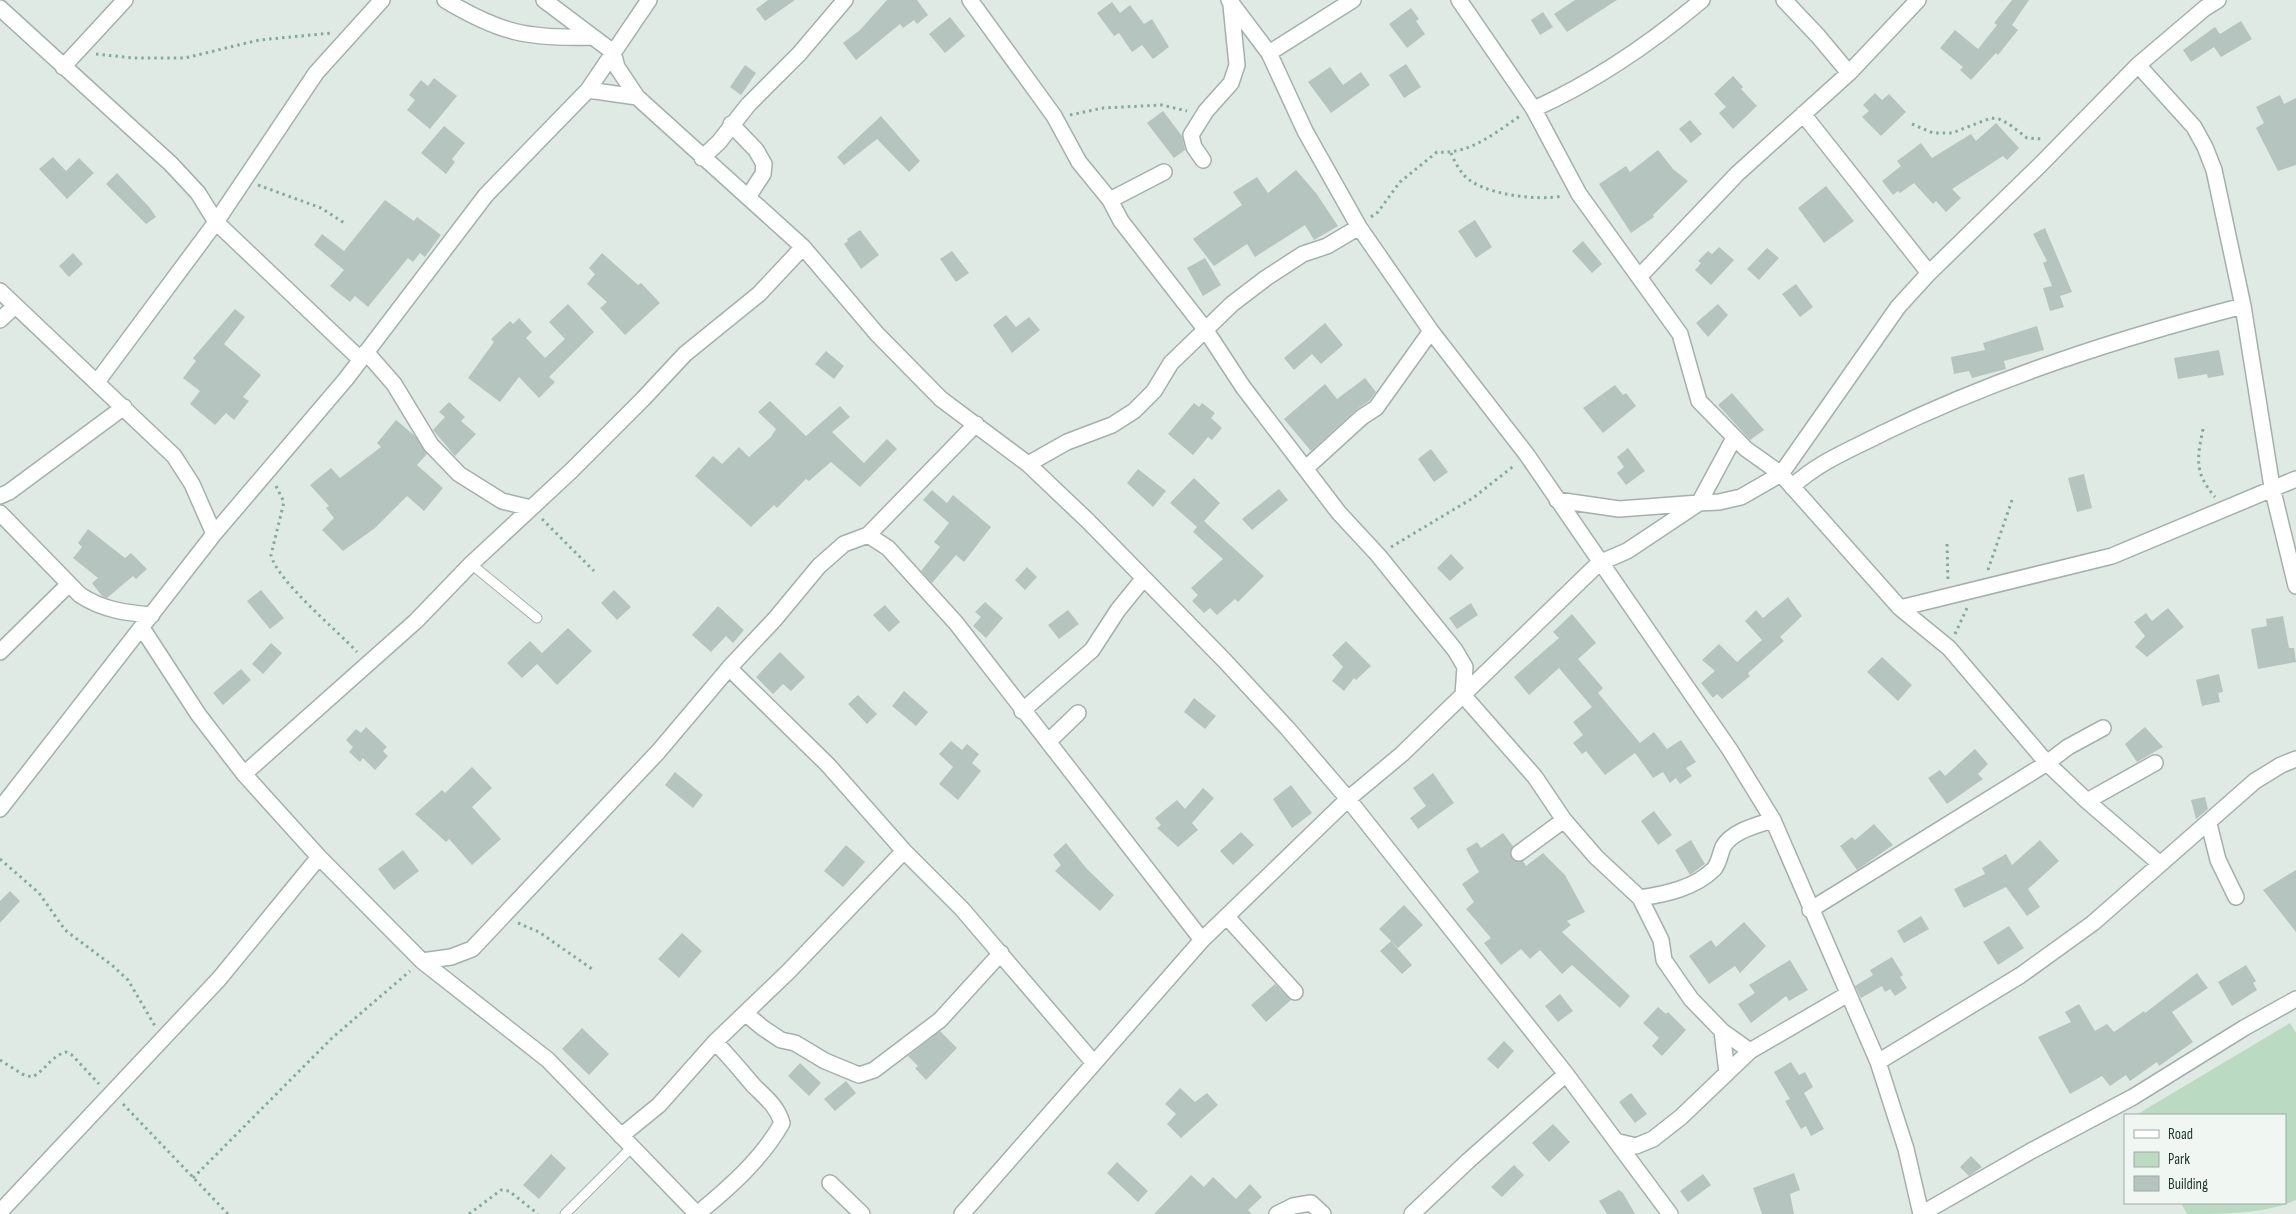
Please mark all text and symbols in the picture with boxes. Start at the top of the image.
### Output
legend [2124,1114,2286,1204]
text: Road [2168,1125,2193,1144]
text: Park [2168,1150,2190,1169]
text: Building [2168,1175,2208,1194]

